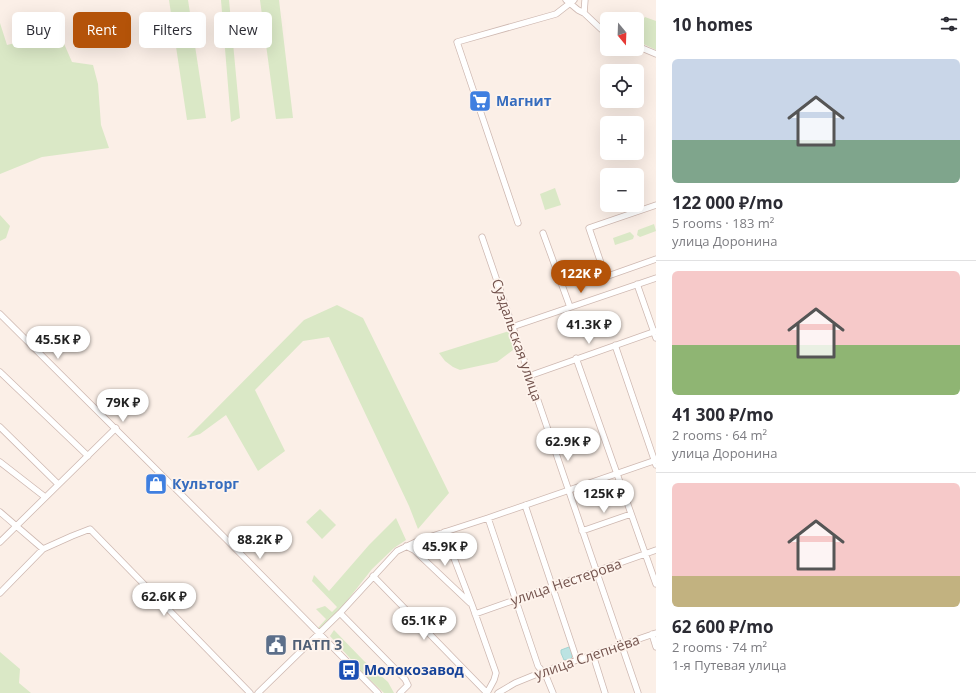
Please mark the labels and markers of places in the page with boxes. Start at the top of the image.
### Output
supermarket icon: Магнит [467,88,493,114]
place label: Магнит [496,91,552,110]
pin: 122K ₽ [548,260,614,294]
pin: 41.3K ₽ [552,311,626,345]
pin: 45.5K ₽ [21,326,95,360]
pin: 79K ₽ [95,389,151,423]
pin: 62.9K ₽ [531,428,605,462]
shop icon: Культорг [143,471,169,497]
place label: Культорг [172,474,239,493]
pin: 125K ₽ [571,480,637,514]
pin: 88.2K ₽ [223,526,297,560]
pin: 45.9K ₽ [408,533,482,567]
pin: 62.6K ₽ [127,583,201,617]
pin: 65.1K ₽ [387,607,461,641]
public building icon: ПАТП 3 [263,632,289,658]
place label: ПАТП 3 [292,635,342,654]
bus stop icon: Молокозавод [336,657,362,683]
place label: Молокозавод [364,660,465,679]

